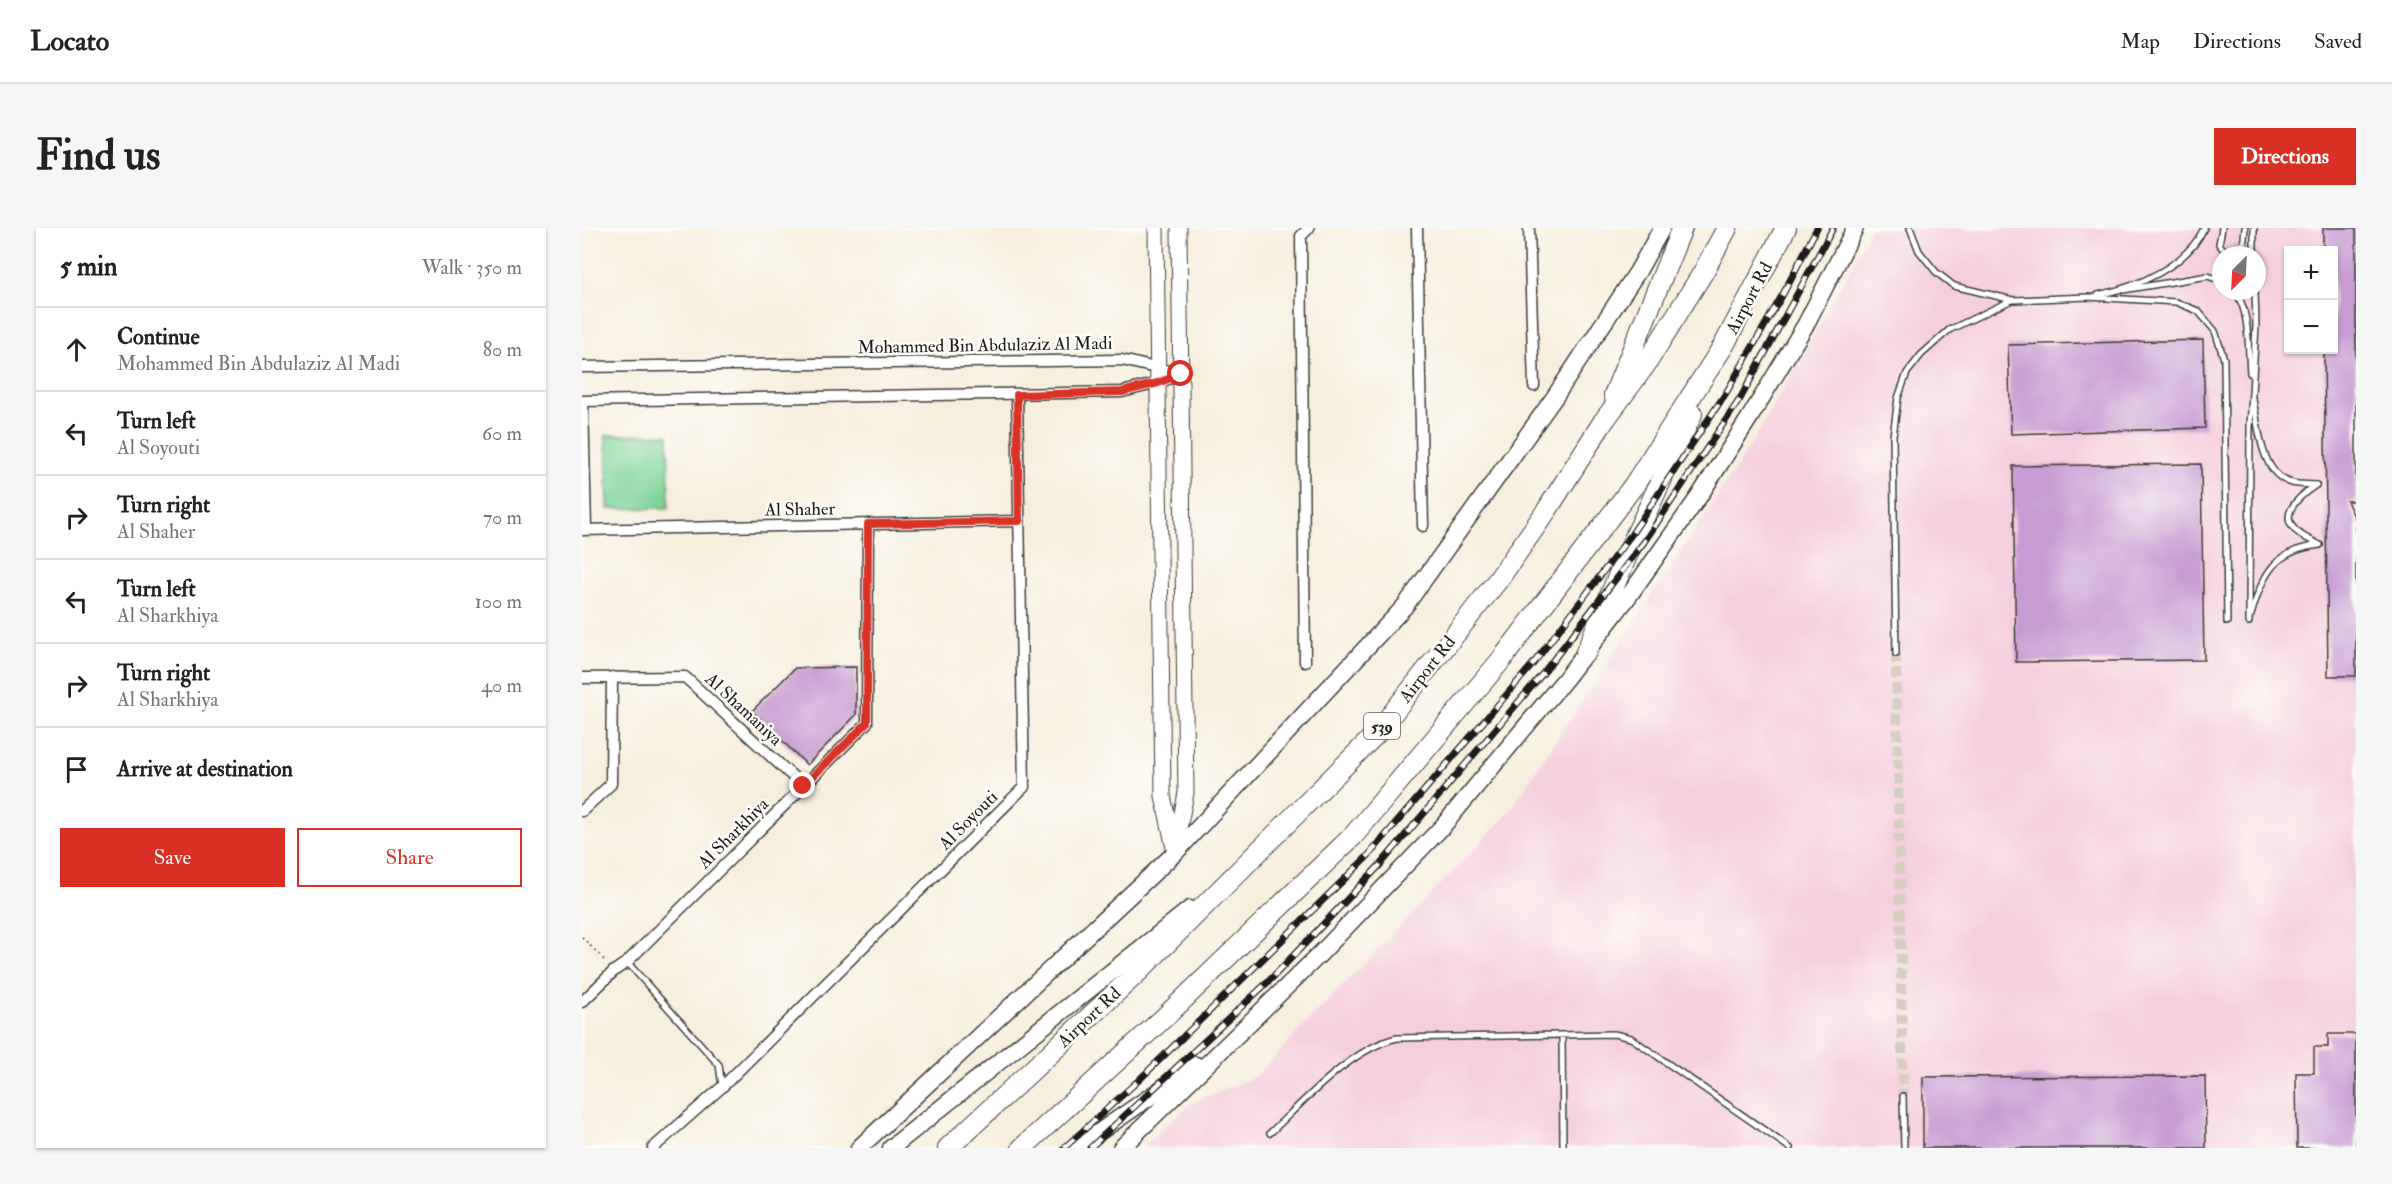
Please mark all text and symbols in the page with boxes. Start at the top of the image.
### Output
text: Locato [30,24,109,59]
text: Map [2120,28,2160,55]
text: Directions [2193,28,2281,55]
text: Saved [2314,28,2362,55]
button: Directions [2214,128,2356,185]
text: Find us [36,130,160,182]
north arrow [2212,246,2266,300]
map controls [2284,246,2338,354]
button: + [2284,246,2338,300]
text: 5 min [60,251,117,283]
text: Walk · 350 m [422,255,522,280]
street label: Airport Rd [1720,258,1778,339]
button: − [2284,300,2338,354]
text: Continue [117,323,200,351]
street label: Mohammed Bin Abdulaziz Al Madi [857,332,1113,359]
icon: ahead [60,333,93,366]
text: 80 m [483,337,522,362]
text: Mohammed Bin Abdulaziz Al Madi [117,351,400,376]
route start [1167,360,1193,386]
text: Turn left [117,407,196,435]
icon: left [60,417,93,450]
text: 60 m [482,421,522,446]
text: Al Soyouti [117,435,200,460]
text: Turn right [117,491,210,519]
street label: Al Shaher [764,497,836,522]
icon: right [60,501,93,534]
text: 70 m [483,505,522,530]
text: Al Shaher [117,519,195,544]
text: Turn left [117,575,196,603]
icon: left [60,585,93,618]
text: 100 m [475,589,522,614]
text: Al Sharkhiya [117,603,218,628]
street label: Airport Rd [1394,631,1461,708]
text: Turn right [117,659,210,687]
street label: Al Shamaniya [699,667,788,751]
icon: right [60,669,93,702]
text: 40 m [481,673,522,698]
text: Al Sharkhiya [117,687,218,712]
road number: 539 [1364,713,1400,739]
icon: arrive [60,753,93,786]
text: Arrive at destination [117,755,293,783]
route end [789,772,815,798]
street label: Al Soyouti [933,786,1003,856]
street label: Al Sharkhiya [692,793,774,874]
button: Save [60,828,285,887]
button: Share [297,828,522,887]
street label: Airport Rd [1052,982,1126,1053]

